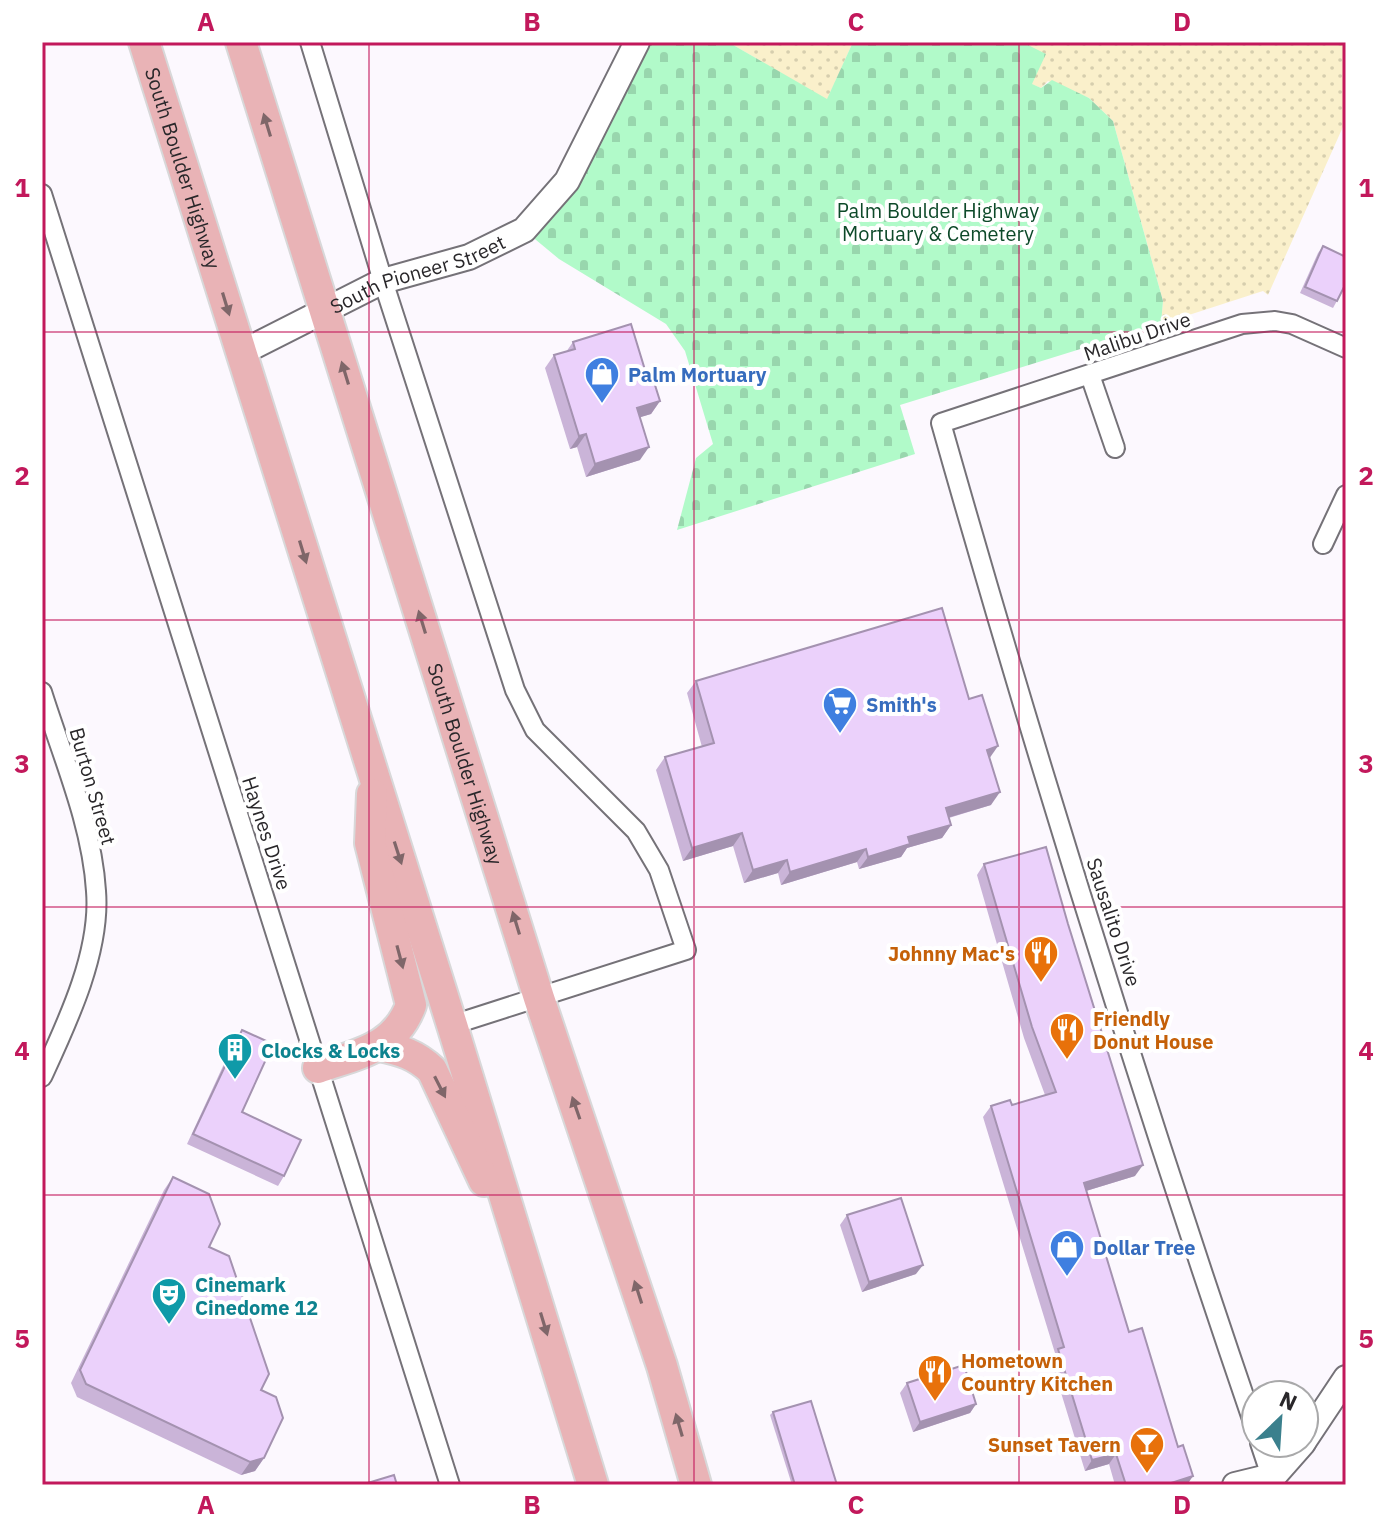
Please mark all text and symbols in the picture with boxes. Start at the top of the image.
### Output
text: A [197,4,215,38]
text: B [523,4,541,38]
text: C [848,4,865,38]
text: D [1173,4,1191,38]
street label: South Boulder Highway [139,64,228,272]
one-way arrow [260,113,273,137]
text: 1 [14,170,30,204]
text: 1 [1358,170,1374,204]
park label: Palm Boulder Highway Mortuary & Cemetery [837,197,1039,247]
street label: South Pioneer Street [325,228,510,319]
one-way arrow [220,292,232,316]
street label: Malibu Drive [1080,305,1194,367]
shop icon: Palm Mortuary [583,355,621,405]
one-way arrow [338,361,350,385]
place label: Palm Mortuary [628,361,767,388]
text: 2 [14,458,30,492]
text: 2 [1358,458,1374,492]
one-way arrow [298,540,310,564]
one-way arrow [415,609,428,633]
street label: South Boulder Highway [422,660,510,868]
supermarket icon: Smith's [821,685,859,735]
place label: Smith's [866,691,937,718]
street label: Burton Street [63,724,123,848]
text: 3 [14,746,30,780]
text: 3 [1358,746,1374,780]
street label: Haynes Drive [236,773,298,893]
one-way arrow [392,841,405,865]
street label: Sausalito Drive [1080,854,1148,990]
one-way arrow [509,911,522,935]
restaurant icon: Johnny Mac's [1022,934,1060,984]
place label: Johnny Mac's [888,940,1015,967]
one-way arrow [394,945,406,970]
place label: Friendly Donut House [1093,1005,1213,1055]
restaurant icon: Friendly Donut House [1048,1011,1086,1061]
building icon: Clocks & Locks [216,1031,254,1081]
text: 4 [14,1033,30,1067]
text: 4 [1358,1033,1374,1067]
place label: Clocks & Locks [261,1037,400,1064]
one-way arrow [433,1075,447,1098]
one-way arrow [570,1096,582,1120]
shop icon: Dollar Tree [1048,1228,1086,1278]
place label: Dollar Tree [1093,1234,1196,1261]
place label: Cinemark Cinedome 12 [195,1271,318,1321]
theatre icon: Cinemark Cinedome 12 [150,1276,188,1326]
one-way arrow [631,1280,643,1304]
one-way arrow [538,1312,551,1336]
text: 5 [14,1321,30,1355]
text: 5 [1358,1321,1374,1355]
place label: Hometown Country Kitchen [961,1347,1113,1397]
restaurant icon: Hometown Country Kitchen [916,1353,954,1403]
north arrow [1240,1379,1320,1459]
text: N [1275,1384,1302,1417]
one-way arrow [672,1413,685,1437]
bar icon: Sunset Tavern [1128,1425,1166,1475]
place label: Sunset Tavern [988,1431,1121,1458]
text: A [197,1487,215,1521]
text: B [523,1487,541,1521]
text: C [848,1487,865,1521]
text: D [1173,1487,1191,1521]

